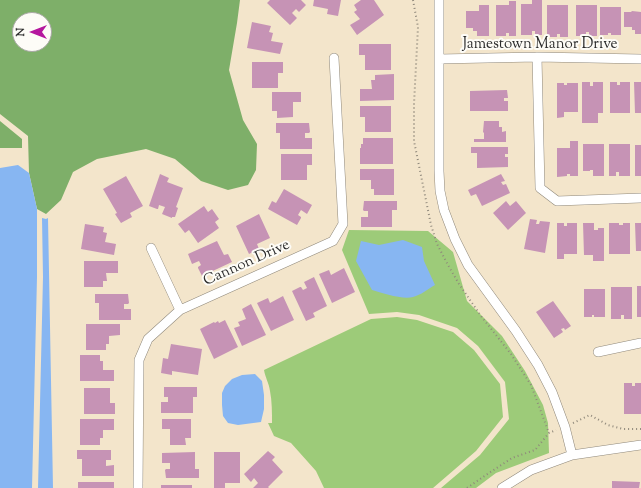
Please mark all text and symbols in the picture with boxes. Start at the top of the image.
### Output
north arrow [12,12,52,52]
text: N [13,28,29,36]
street label: Jamestown Manor Drive [462,36,618,54]
street label: Cannon Drive [201,237,293,291]

